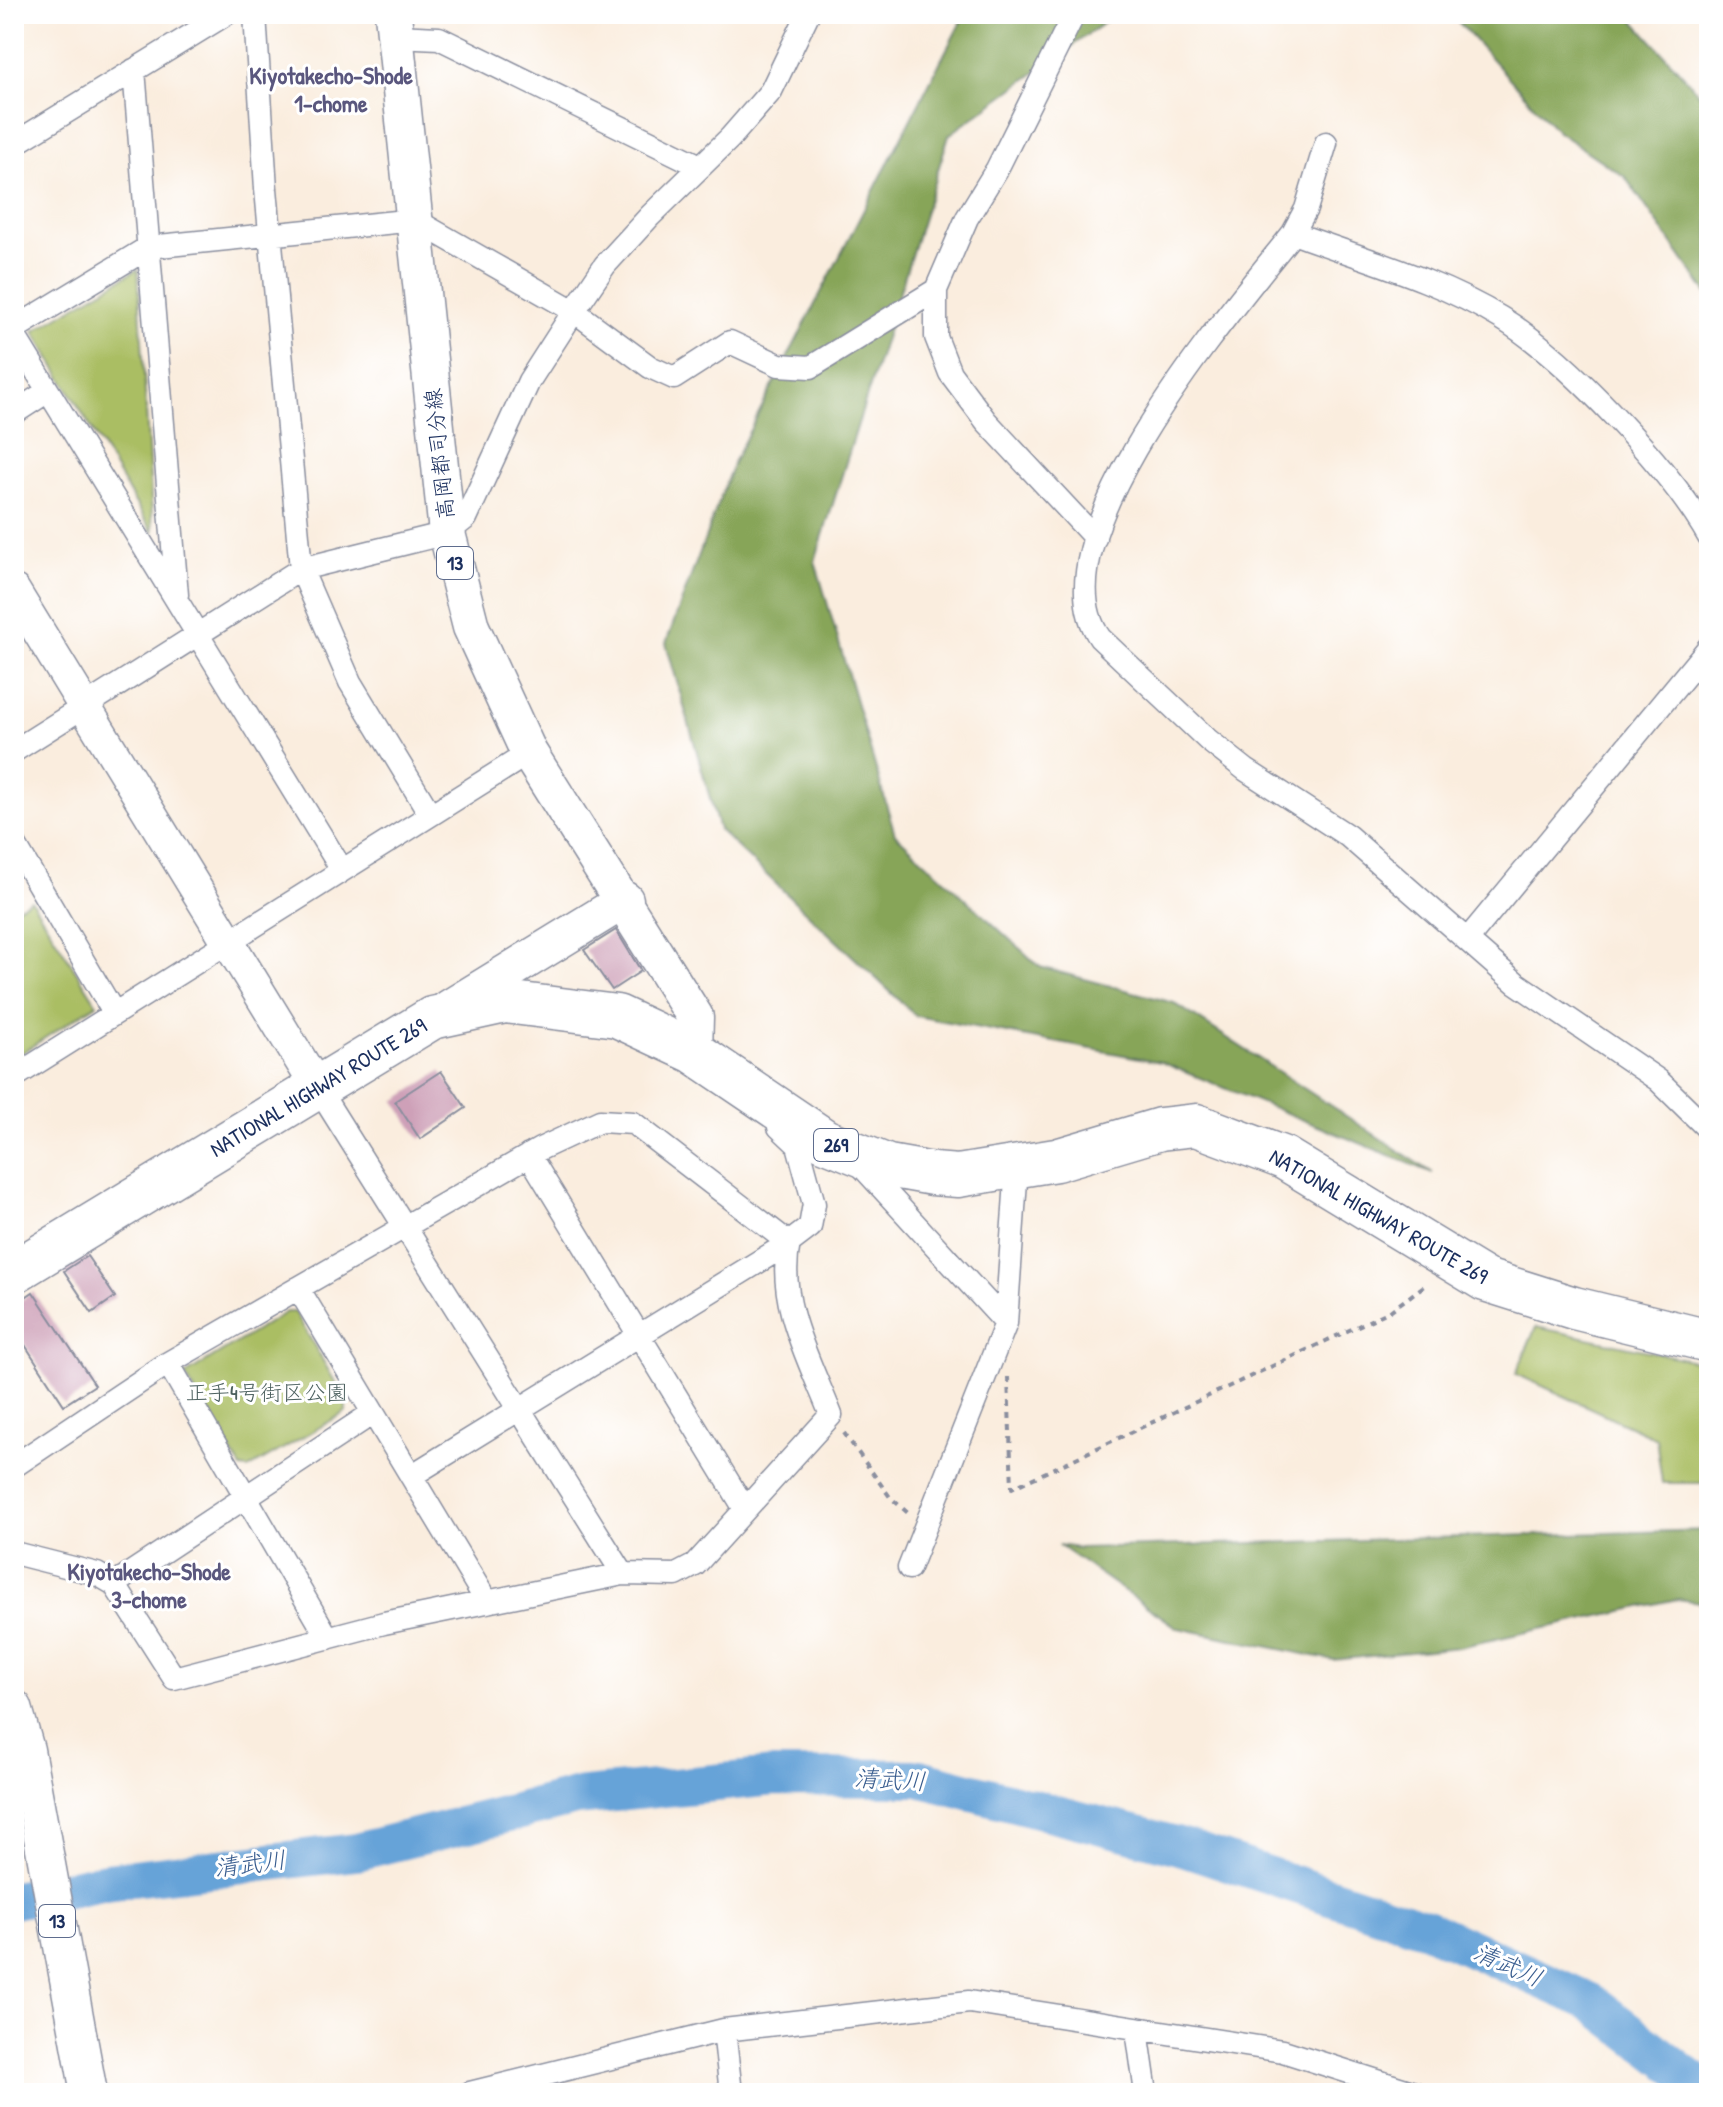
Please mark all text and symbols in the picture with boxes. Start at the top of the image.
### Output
district label: Kiyotakecho-Shode 1-chome [249,59,413,119]
street label: 高岡都司分線 [417,387,461,521]
road number: 13 [437,547,473,579]
street label: NATIONAL HIGHWAY ROUTE 269 [204,1010,432,1164]
road number: 269 [814,1129,858,1161]
street label: NATIONAL HIGHWAY ROUTE 269 [1264,1141,1494,1291]
park label: 正手4号街区公園 [186,1377,348,1407]
district label: Kiyotakecho-Shode 3-chome [67,1555,231,1615]
water label: 清武川 [853,1761,927,1797]
water label: 清武川 [212,1843,288,1883]
road number: 13 [39,1905,75,1937]
water label: 清武川 [1469,1935,1548,1993]

